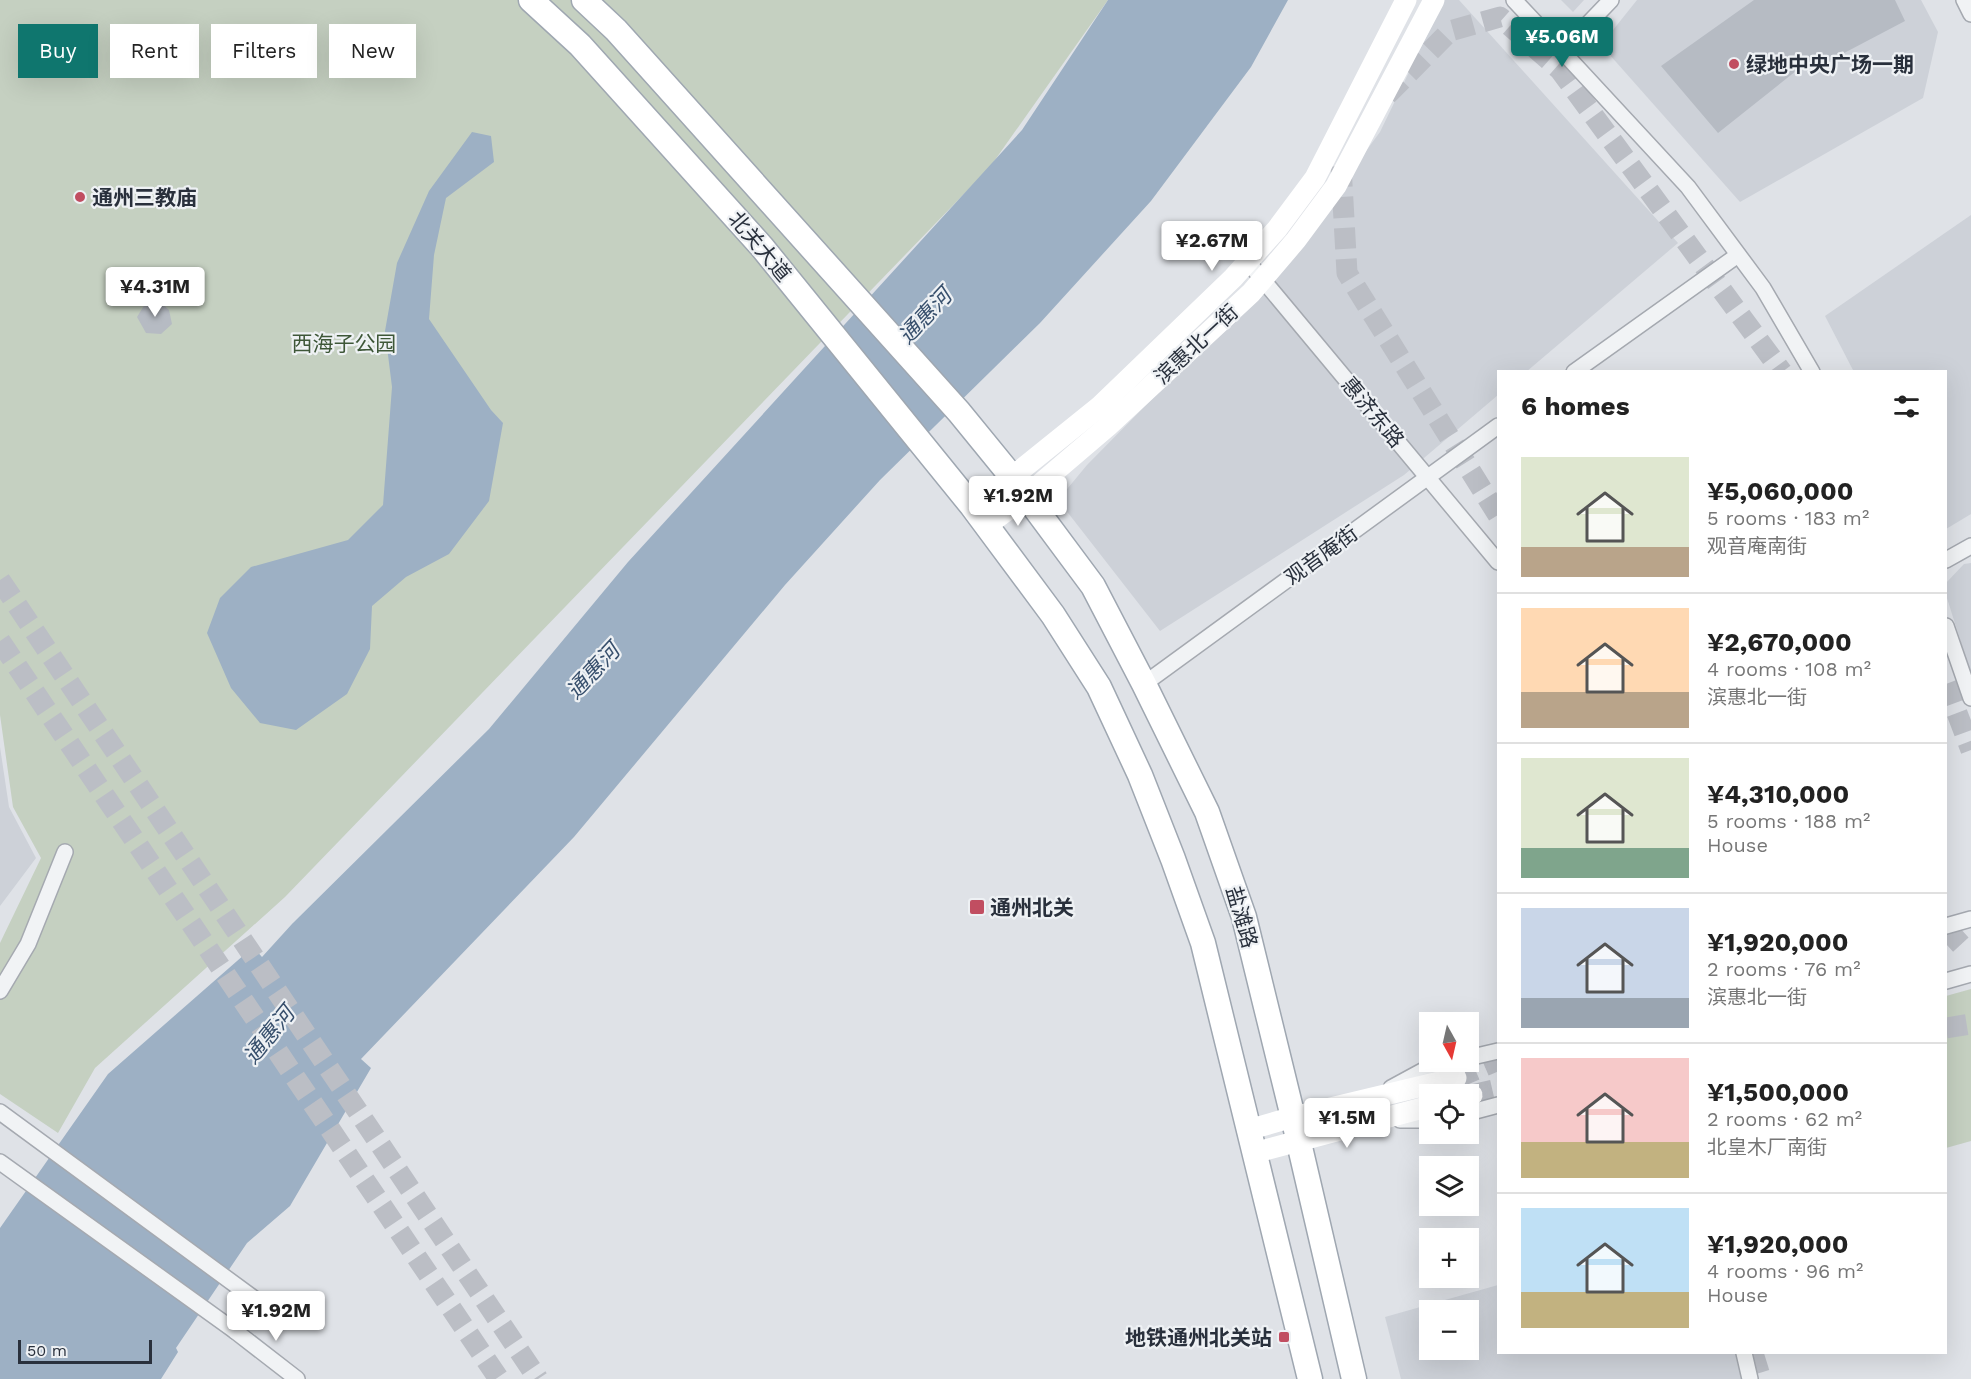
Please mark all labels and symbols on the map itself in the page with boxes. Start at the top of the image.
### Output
pin: ¥5.06M [1513,17,1611,68]
place label: 绿地中央广场一期 [1746,52,1914,77]
marker: 绿地中央广场一期 [1727,57,1741,71]
place label: 通州三教庙 [92,185,197,210]
marker: 通州三教庙 [73,190,87,204]
street label: 北关大道 [723,206,797,286]
pin: ¥2.67M [1163,221,1261,272]
pin: ¥4.31M [106,267,204,318]
water label: 通惠河 [893,280,959,349]
street label: 滨惠北一街 [1149,299,1243,389]
park label: 西海子公园 [292,331,397,356]
street label: 惠济东路 [1336,372,1410,452]
pin: ¥1.92M [969,476,1067,527]
street label: 观音庵街 [1280,520,1362,590]
water label: 通惠河 [561,635,627,704]
street label: 盐滩路 [1221,883,1263,951]
place label: 通州北关 [990,895,1074,920]
marker: 通州北关 [968,898,986,916]
water label: 通惠河 [239,998,302,1069]
north arrow [1419,1012,1479,1072]
pin: ¥1.5M [1305,1098,1389,1149]
pin: ¥1.92M [227,1291,325,1342]
place label: 地铁通州北关站 [1125,1325,1272,1350]
marker: 地铁通州北关站 [1277,1330,1291,1344]
scale bar [18,1337,152,1364]

